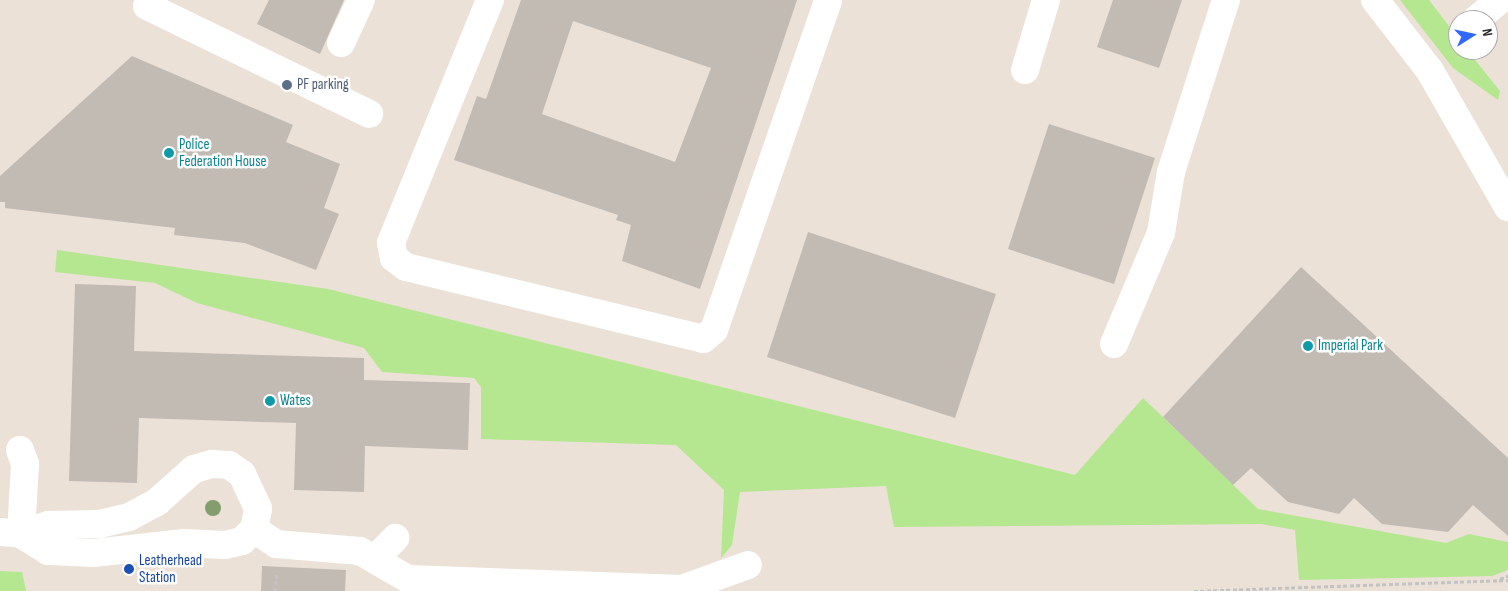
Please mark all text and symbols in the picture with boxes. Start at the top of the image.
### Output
north arrow [1448,10,1498,60]
text: N [1478,27,1496,38]
place label: PF parking [297,76,349,94]
marker: PF parking [281,79,293,91]
place label: Police Federation House [179,135,267,170]
marker: Police Federation House [163,147,175,159]
place label: Imperial Park [1318,337,1383,355]
marker: Imperial Park [1302,340,1314,352]
place label: Wates [280,392,311,410]
marker: Wates [264,395,276,407]
place label: Leatherhead Station [139,551,202,586]
marker: Leatherhead Station [123,563,135,575]

